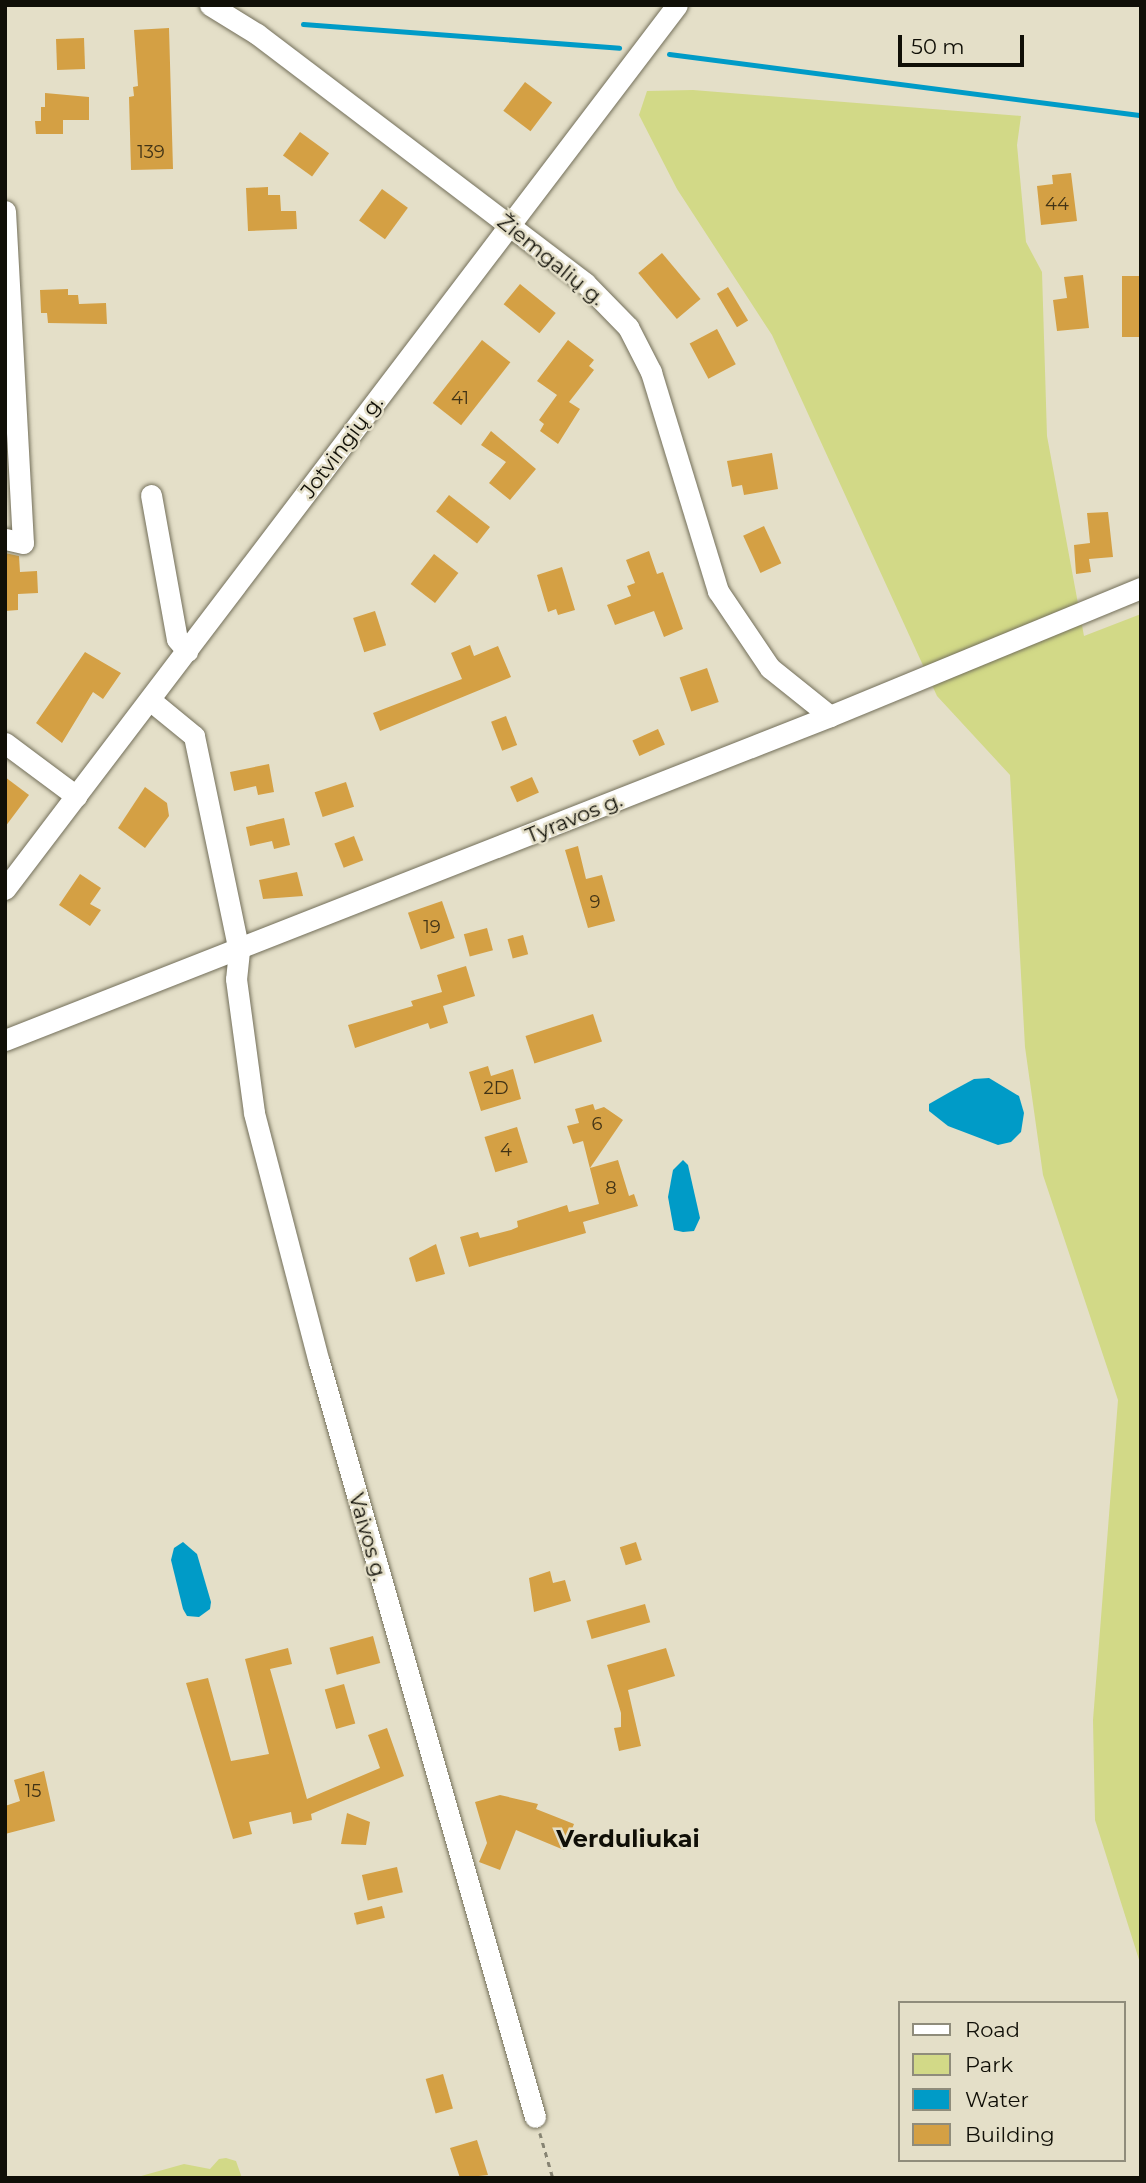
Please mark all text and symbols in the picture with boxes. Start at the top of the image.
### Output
scale bar [901,21,1027,65]
text: 50 m [911,34,965,59]
house number: 139 [137,141,165,163]
house number: 44 [1045,193,1069,215]
street label: Žiemgalių g. [492,209,610,311]
house number: 41 [451,387,469,409]
street label: Jotvingių g. [295,391,389,503]
street label: Tyravos g. [522,787,626,849]
house number: 9 [590,891,600,913]
house number: 19 [423,916,441,938]
house number: 2D [483,1077,509,1099]
house number: 6 [592,1113,602,1135]
house number: 4 [500,1139,512,1161]
house number: 8 [605,1177,617,1199]
street label: Vaivos g. [343,1490,393,1584]
house number: 15 [25,1780,41,1802]
district label: Verduliukai [556,1825,700,1853]
legend [898,2001,1125,2162]
text: Road [965,2017,1020,2042]
text: Park [965,2052,1013,2077]
text: Water [965,2087,1029,2112]
text: Building [965,2122,1055,2147]

